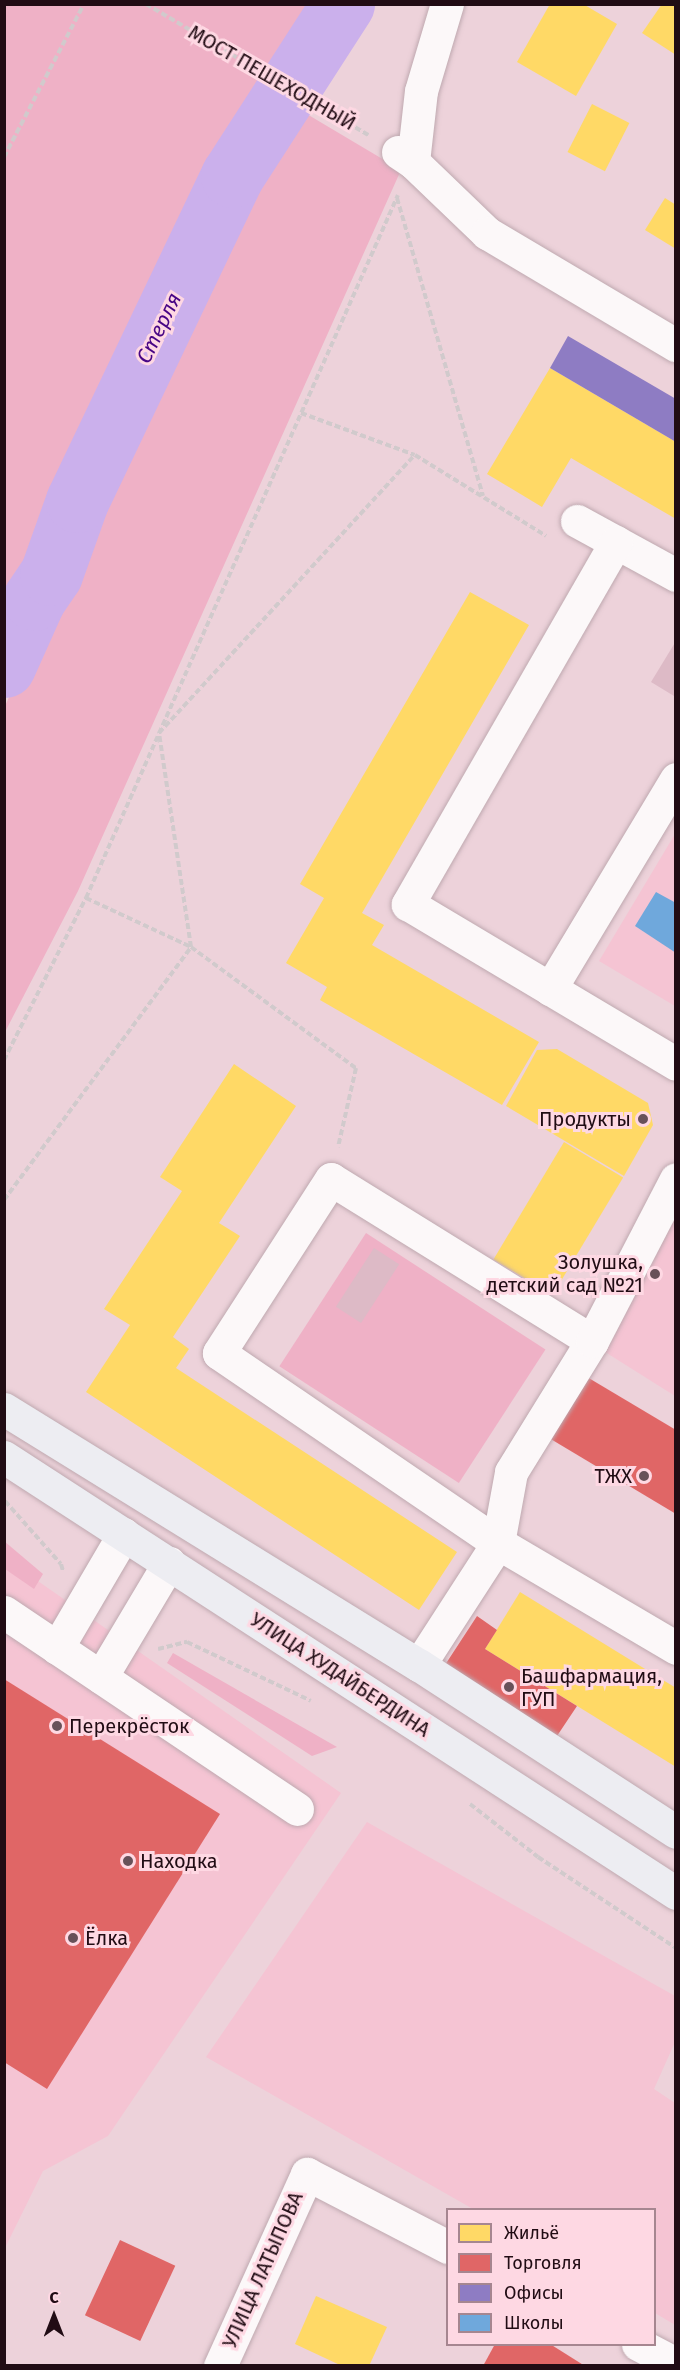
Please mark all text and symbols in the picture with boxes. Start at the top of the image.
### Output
street label: МОСТ ПЕШЕХОДНЫЙ [184,20,360,136]
water label: Стерля [131,289,187,367]
place label: Продукты [539,1107,631,1131]
marker: Продукты [636,1112,650,1126]
place label: Золушка, детский сад №21 [487,1250,643,1297]
marker: Золушка, детский сад №21 [648,1267,662,1281]
place label: ТЖХ [594,1464,632,1488]
marker: ТЖХ [637,1469,651,1483]
street label: УЛИЦА ХУДАЙБЕРДИНА [246,1608,434,1742]
place label: Башфармация, ГУП [521,1664,662,1711]
marker: Башфармация, ГУП [502,1680,516,1694]
place label: Перекрёсток [69,1714,189,1738]
marker: Перекрёсток [50,1719,64,1733]
place label: Находка [140,1849,218,1873]
marker: Находка [121,1854,135,1868]
place label: Ёлка [85,1926,128,1950]
marker: Ёлка [66,1931,80,1945]
street label: УЛИЦА ЛАТЫПОВА [218,2188,308,2352]
legend [446,2208,656,2346]
text: Жильё [504,2222,559,2244]
text: Торговля [504,2252,582,2274]
text: Офисы [504,2282,564,2304]
north arrow [24,2286,84,2346]
text: С [49,2288,59,2307]
text: Школы [504,2312,564,2334]

